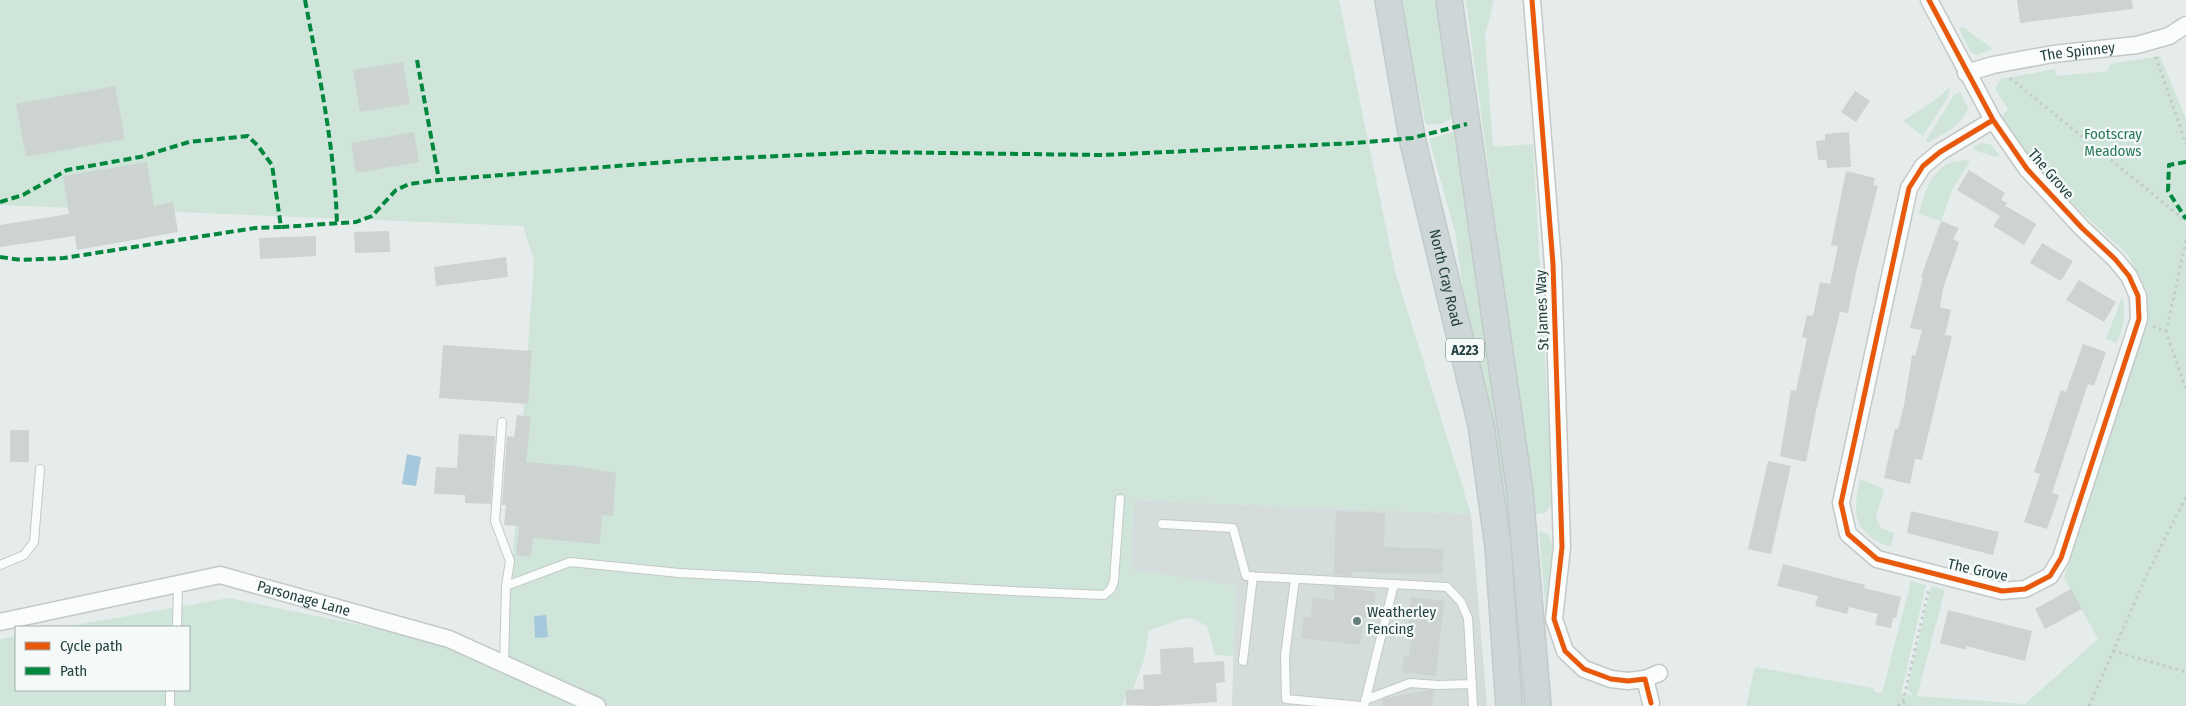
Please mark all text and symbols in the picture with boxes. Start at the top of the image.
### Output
street label: The Spinney [2039,38,2116,65]
park label: Footscray Meadows [2084,125,2142,160]
street label: The Grove [2024,145,2078,203]
street label: North Cray Road [1425,228,1466,328]
street label: St James Way [1532,269,1552,351]
road number: A223 [1446,338,1484,362]
street label: The Grove [1946,555,2010,585]
street label: Parsonage Lane [255,577,352,620]
place label: Weatherley Fencing [1367,603,1436,638]
marker: Weatherley Fencing [1351,615,1363,627]
legend [15,626,190,691]
text: Cycle path [60,637,123,655]
text: Path [60,662,87,680]

